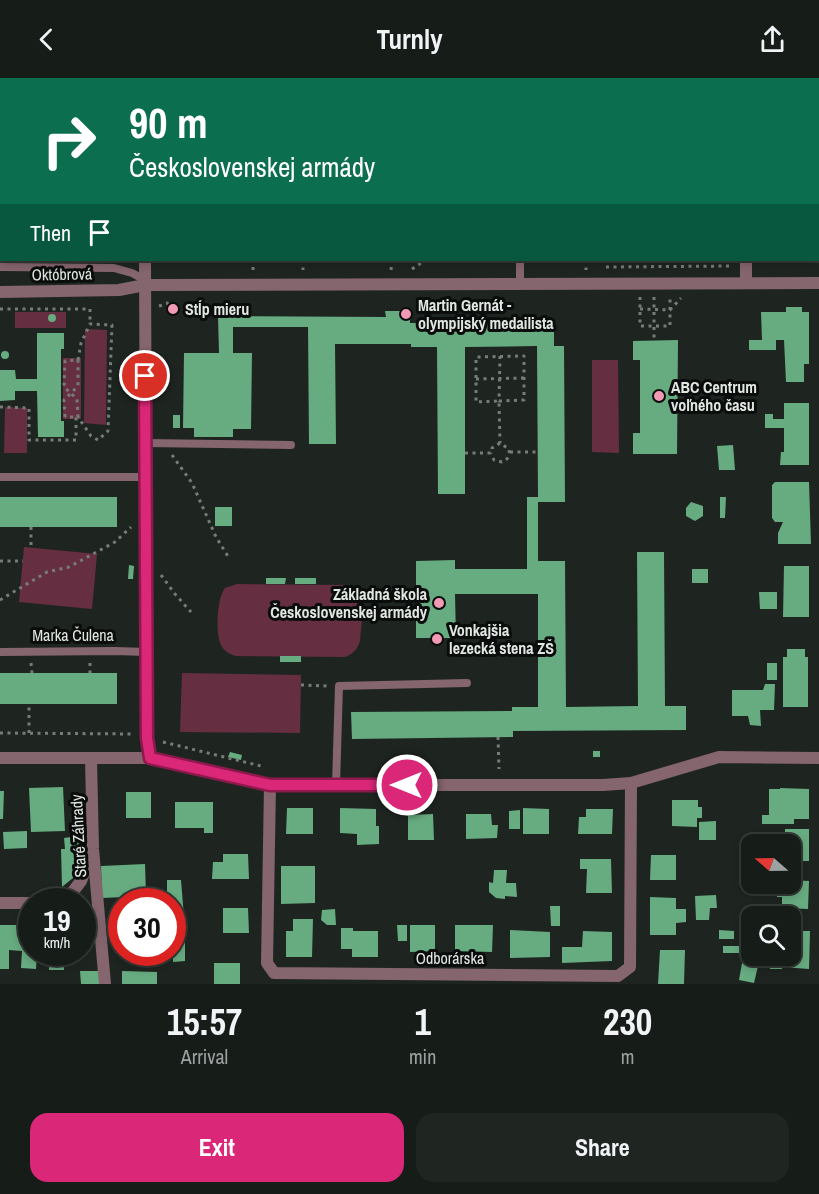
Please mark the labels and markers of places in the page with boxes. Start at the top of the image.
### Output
place label: Martin Gernát - olympijský medailista [418,294,554,334]
place label: Stĺp mieru [185,298,249,320]
marker: Stĺp mieru [166,302,180,316]
marker: Martin Gernát - olympijský medailista [399,307,413,321]
pin [119,350,170,401]
place label: ABC Centrum voľného času [671,376,757,416]
marker: ABC Centrum voľného času [652,389,666,403]
place label: Základná škola Československej armády [270,583,428,623]
marker: Základná škola Československej armády [432,596,446,610]
place label: Vonkajšia lezecká stena ZŠ [449,619,554,659]
marker: Vonkajšia lezecká stena ZŠ [430,632,444,646]

